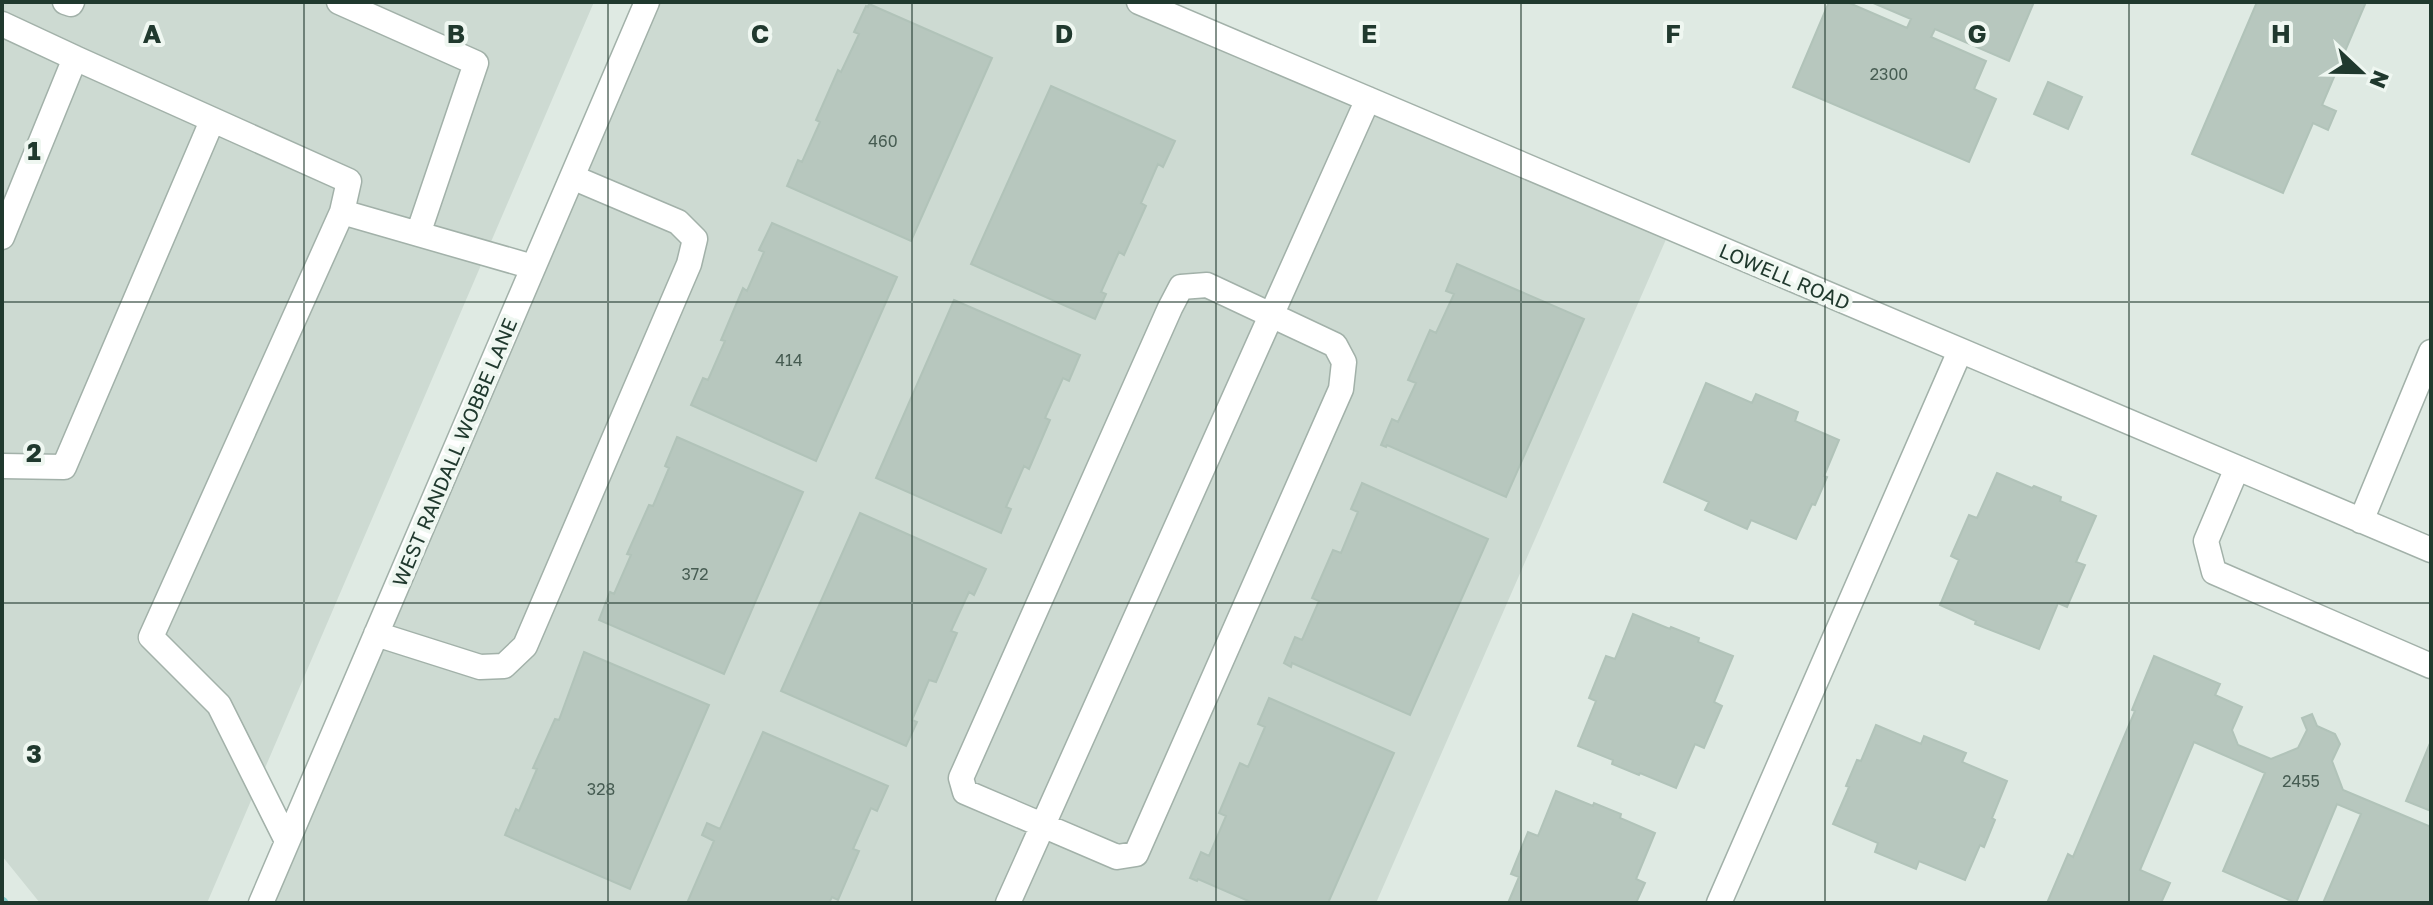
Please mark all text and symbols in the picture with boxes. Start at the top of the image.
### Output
text: A [143,18,162,49]
text: B [447,18,465,49]
text: C [751,18,769,49]
text: D [1055,18,1073,49]
text: E [1361,18,1377,49]
text: F [1665,18,1681,49]
text: G [1967,18,1987,49]
text: H [2271,18,2291,49]
north arrow [2321,32,2401,112]
house number: 2300 [1870,64,1908,84]
text: N [2364,67,2396,92]
house number: 460 [868,131,898,151]
text: 1 [27,135,41,166]
street label: LOWELL ROAD [1716,238,1854,314]
street label: WEST RANDALL WOBBE LANE [386,314,522,590]
house number: 414 [775,350,803,370]
text: 2 [26,437,42,468]
house number: 372 [681,564,709,584]
text: 3 [26,738,42,769]
house number: 2455 [2282,771,2320,791]
house number: 328 [587,779,615,799]

